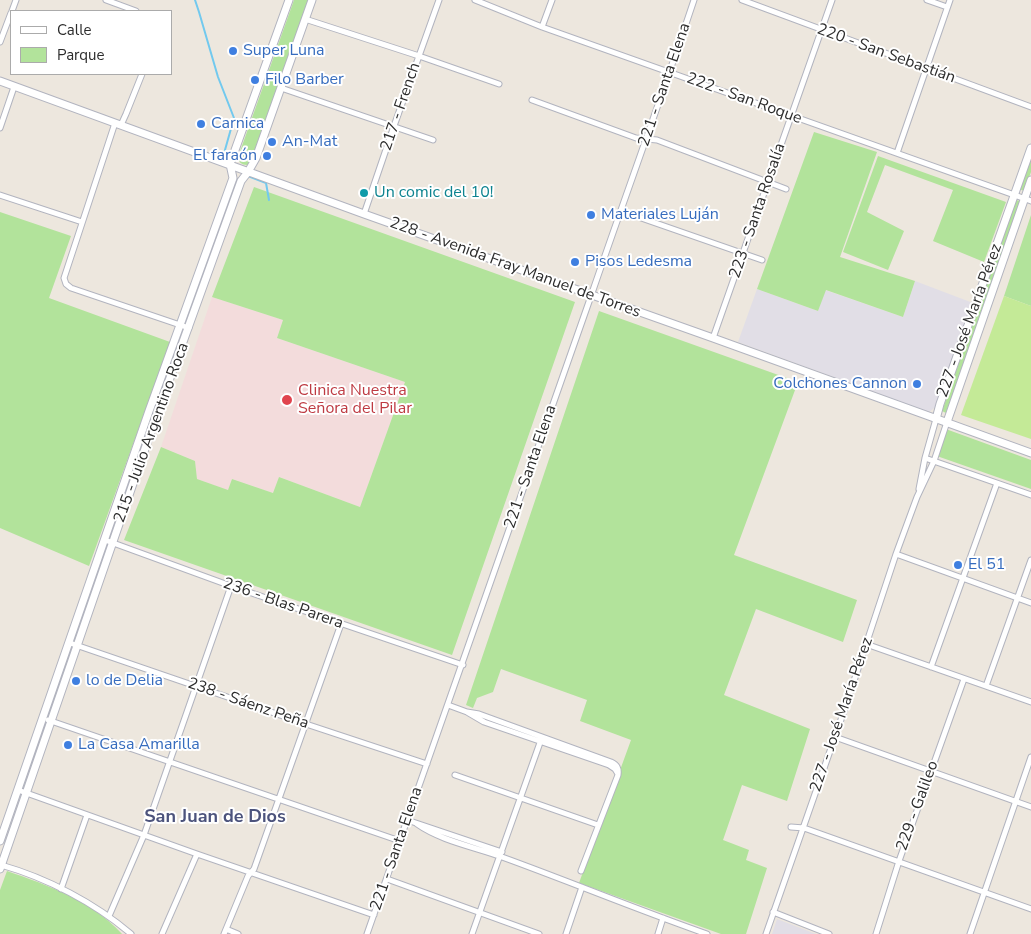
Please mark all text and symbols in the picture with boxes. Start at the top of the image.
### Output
legend [10,10,172,75]
text: Calle [57,20,92,40]
street label: 220 - San Sebastián [814,20,958,88]
street label: 221 - Santa Elena [635,21,695,149]
place label: Super Luna [243,41,325,61]
text: Parque [57,45,105,65]
marker: Super Luna [227,45,239,57]
street label: 217 - French [377,60,425,154]
street label: 222 - San Roque [684,69,804,129]
place label: Filo Barber [265,70,344,90]
marker: Filo Barber [249,74,261,86]
place label: Carnica [211,114,264,134]
marker: Carnica [195,118,207,130]
place label: An-Mat [282,132,337,152]
marker: An-Mat [266,136,278,148]
street label: 223 - Santa Rosalía [726,141,790,281]
place label: El faraón [193,146,257,166]
marker: El faraón [261,150,273,162]
place label: Un comic del 10! [374,183,493,203]
marker: Un comic del 10! [358,187,370,199]
place label: Materiales Luján [601,205,719,225]
marker: Materiales Luján [585,209,597,221]
street label: 228 - Avenida Fray Manuel de Torres [387,214,643,322]
street label: 227 - José María Pérez [933,242,1007,400]
place label: Pisos Ledesma [585,252,692,272]
marker: Pisos Ledesma [569,256,581,268]
street label: 215 - Julio Argentino Roca [110,340,194,526]
place label: Colchones Cannon [773,374,907,394]
marker: Colchones Cannon [911,378,923,390]
place label: Clinica Nuestra Señora del Pilar [298,381,412,419]
marker: Clinica Nuestra Señora del Pilar [280,393,294,407]
street label: 221 - Santa Elena [501,403,561,531]
place label: El 51 [968,555,1005,575]
marker: El 51 [952,559,964,571]
street label: 236 - Blas Parera [220,574,346,634]
street label: 227 - José María Pérez [807,635,877,795]
place label: lo de Delia [86,671,163,691]
street label: 238 - Sáenz Peña [185,674,311,734]
marker: lo de Delia [70,675,82,687]
place label: La Casa Amarilla [78,735,200,755]
marker: La Casa Amarilla [62,739,74,751]
street label: 229 - Galileo [893,758,943,854]
street label: 221 - Santa Elena [367,785,427,913]
district label: San Juan de Dios [144,807,286,829]

